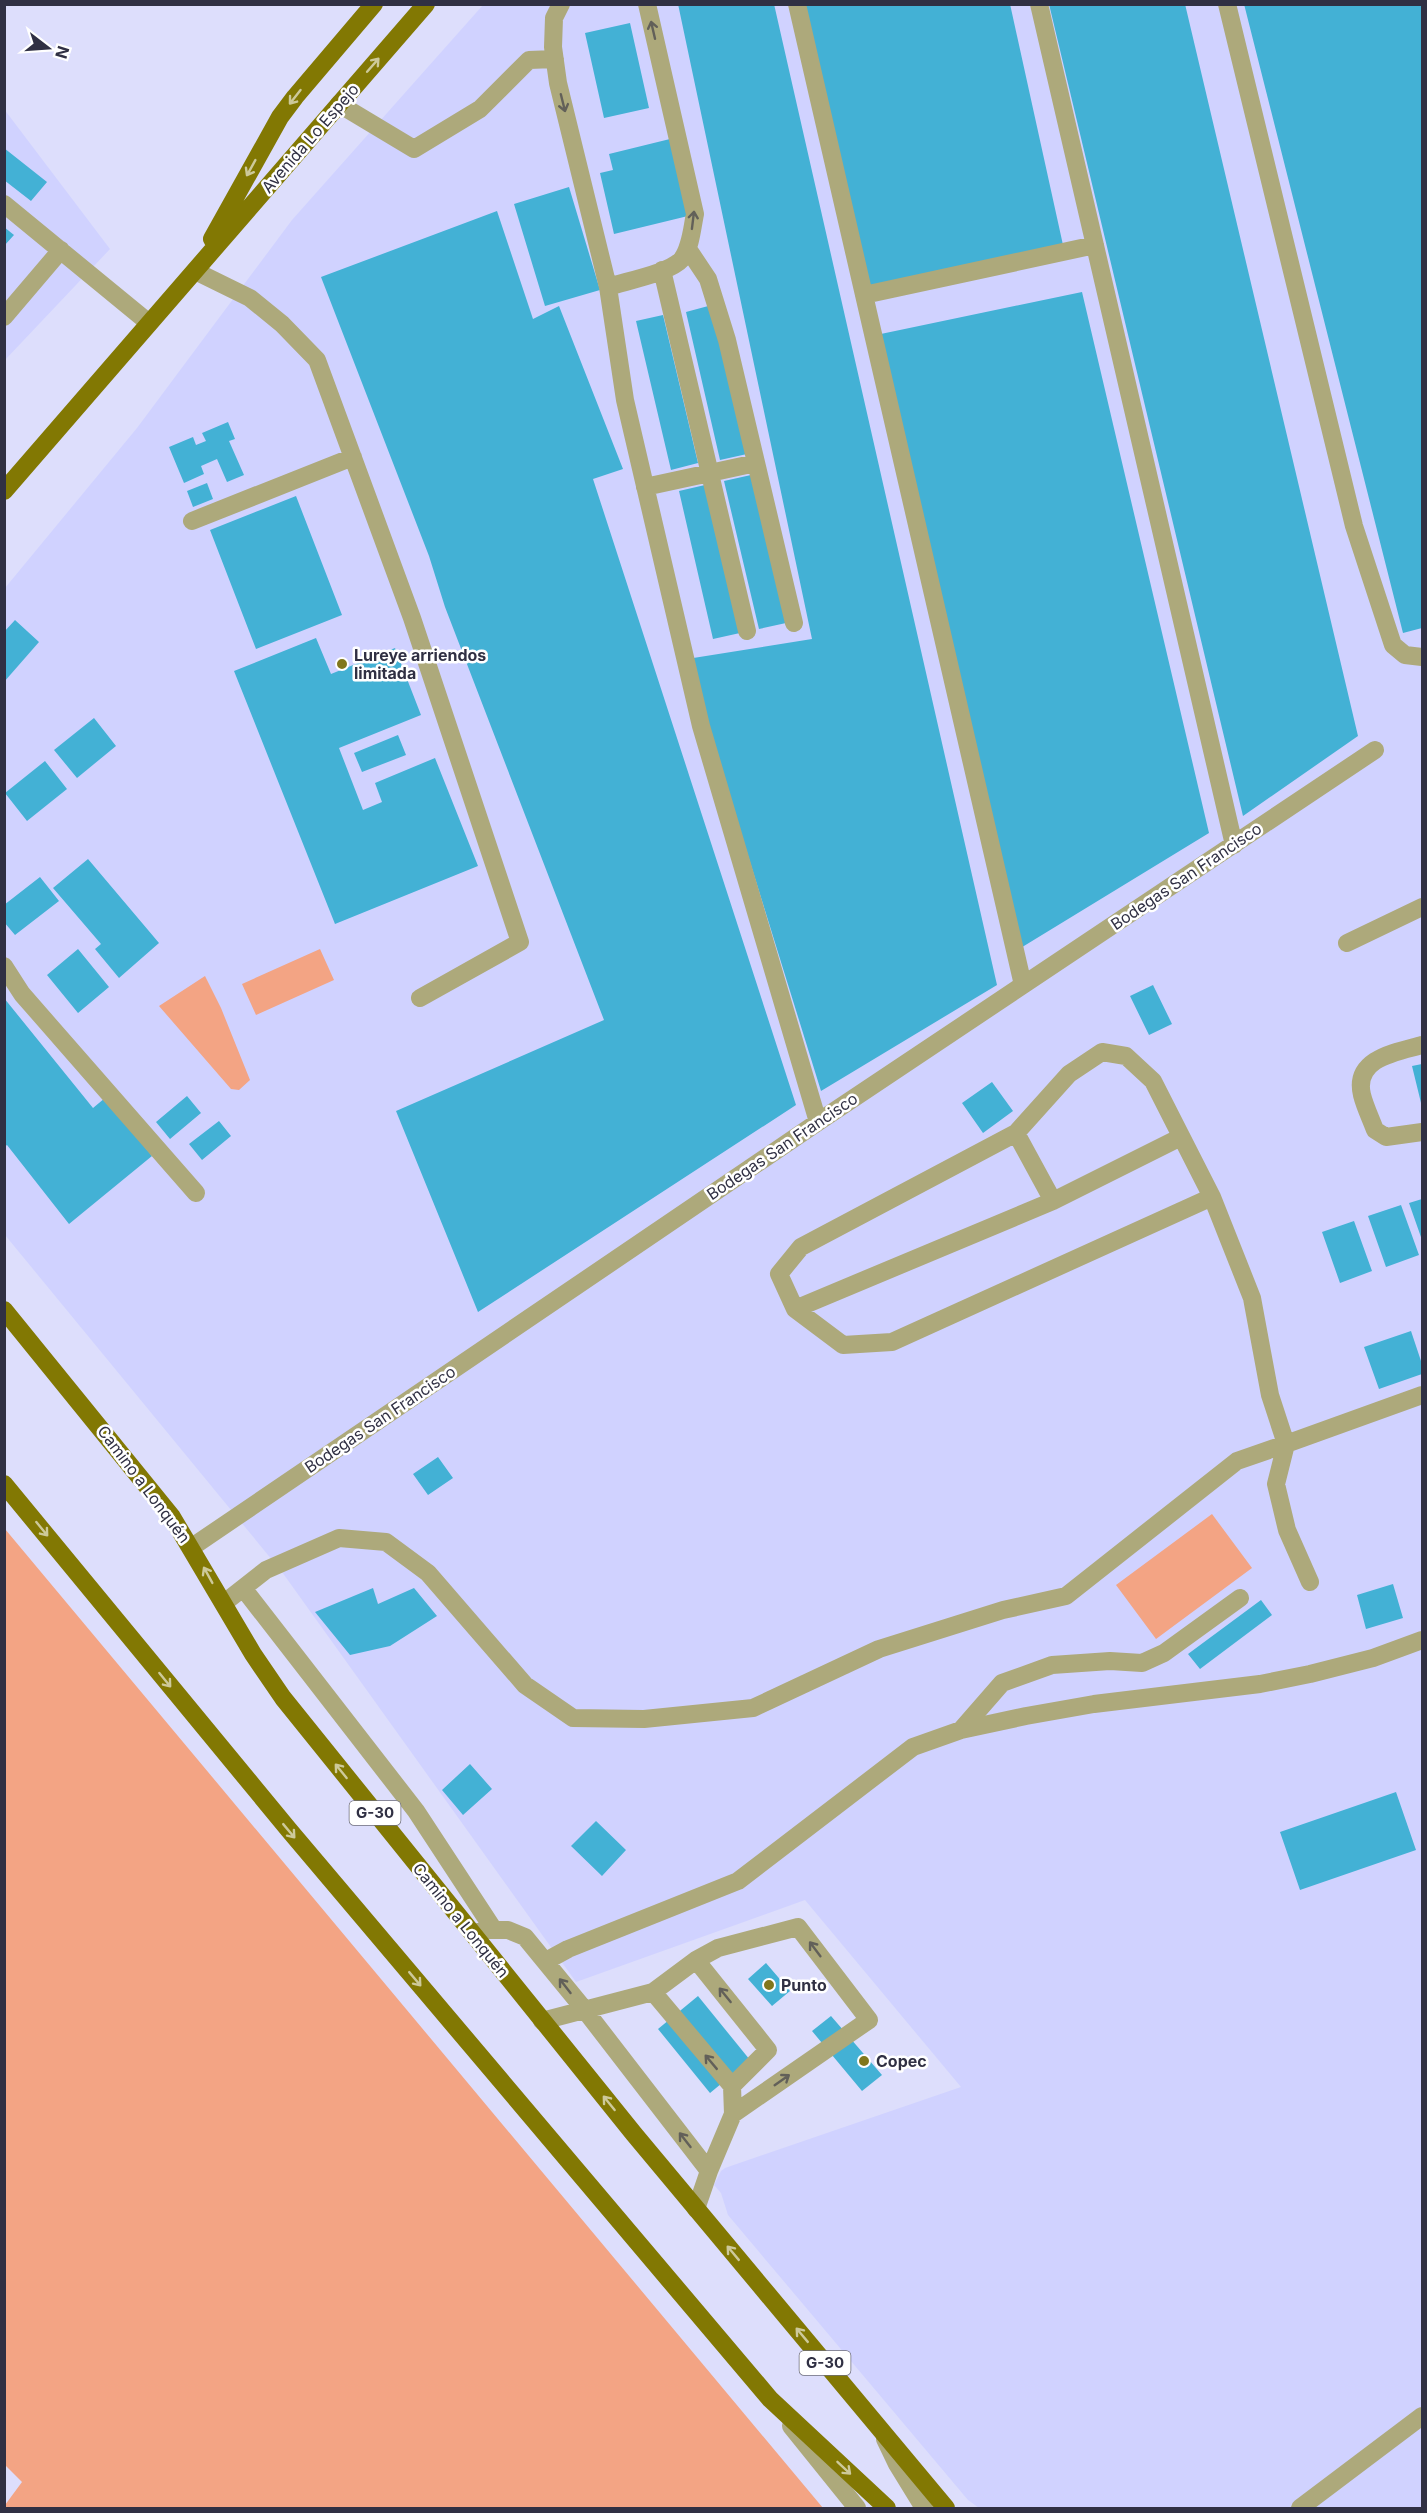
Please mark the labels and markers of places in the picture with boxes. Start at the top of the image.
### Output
place label: Lureye arriendos limitada [354,645,486,683]
marker: Lureye arriendos limitada [335,657,349,671]
place label: Punto [781,1975,827,1995]
marker: Punto [762,1978,776,1992]
place label: Copec [876,2051,927,2071]
marker: Copec [857,2054,871,2068]

